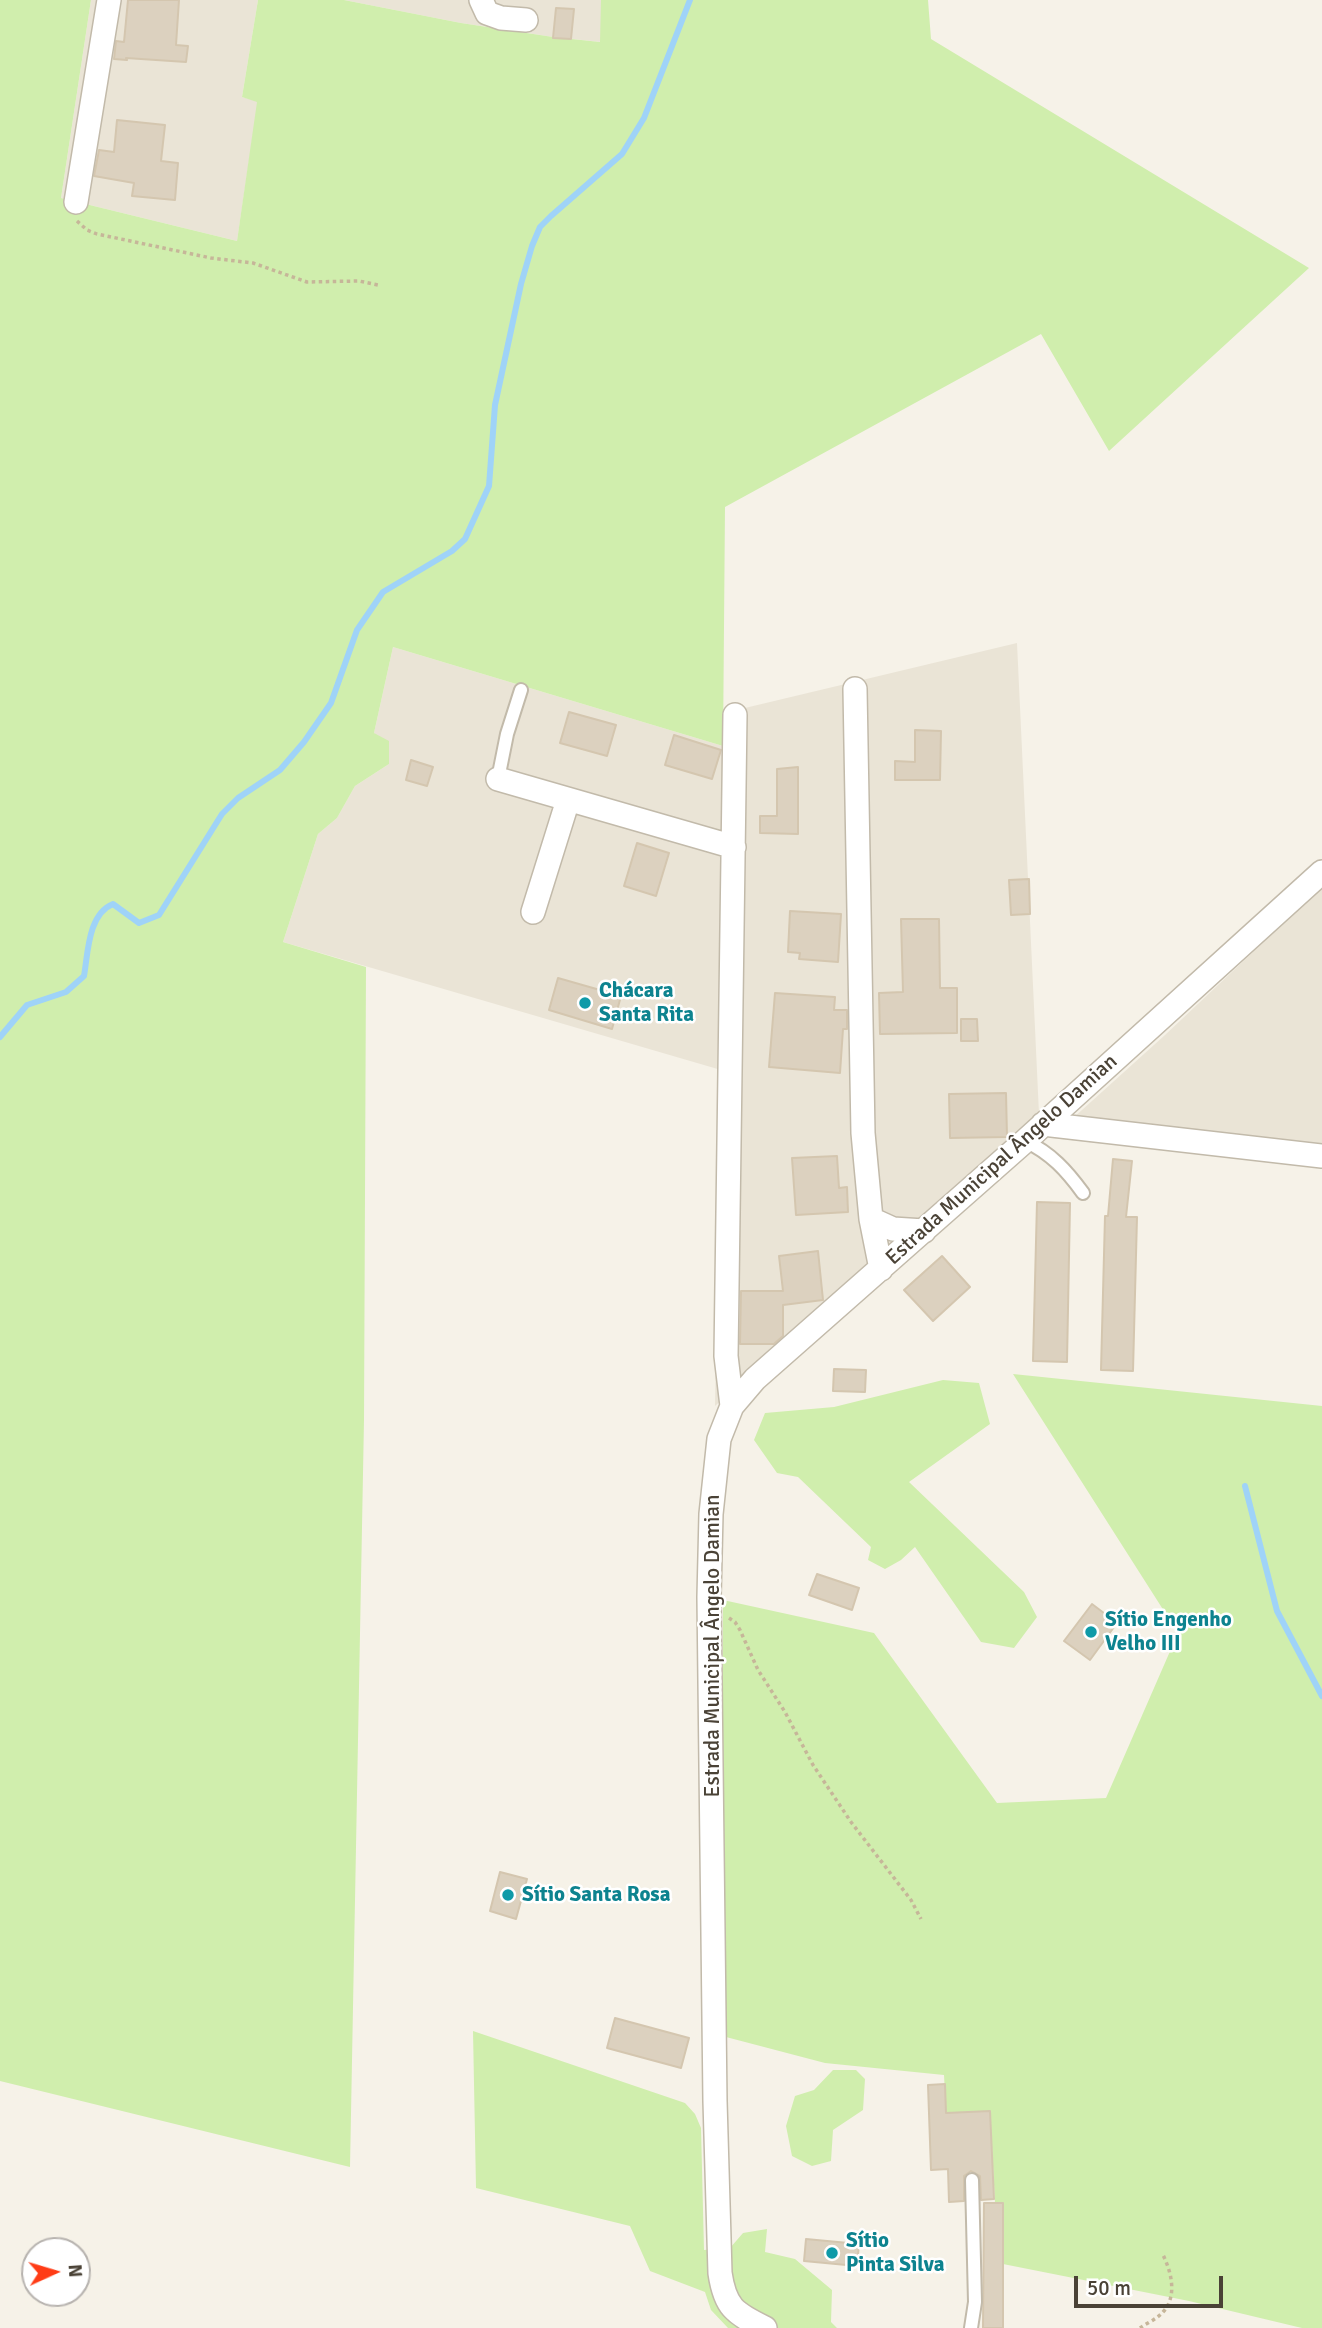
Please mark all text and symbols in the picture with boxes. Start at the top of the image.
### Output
place label: Chácara Santa Rita [599,978,694,1028]
marker: Chácara Santa Rita [577,995,593,1011]
street label: Estrada Municipal Ângelo Damian [881,1049,1123,1271]
street label: Estrada Municipal Ângelo Damian [700,1495,726,1797]
place label: Sítio Engenho Velho III [1105,1607,1232,1657]
marker: Sítio Engenho Velho III [1083,1624,1099,1640]
place label: Sítio Santa Rosa [522,1882,670,1908]
marker: Sítio Santa Rosa [500,1887,516,1903]
place label: Sítio Pinta Silva [846,2228,944,2278]
north arrow [21,2237,91,2307]
marker: Sítio Pinta Silva [824,2245,840,2261]
scale bar [1077,2262,1226,2306]
text: N [63,2263,87,2278]
text: 50 m [1087,2275,1131,2301]

